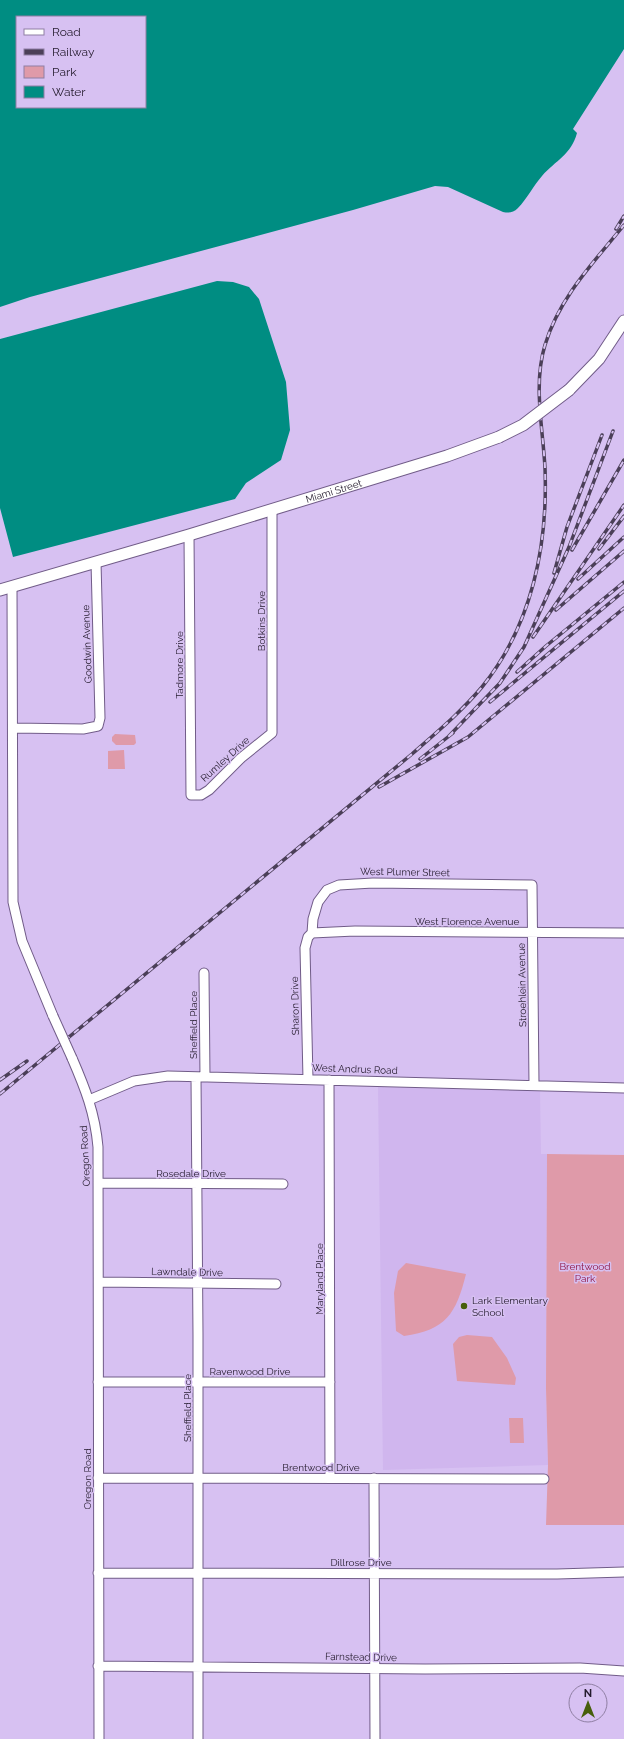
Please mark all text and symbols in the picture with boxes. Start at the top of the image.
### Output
legend [16,16,146,108]
text: Road [52,25,81,39]
text: Railway [52,45,95,59]
text: Park [52,65,77,79]
text: Water [52,85,86,99]
street label: Miami Street [304,477,364,505]
street label: Botkins Drive [256,591,267,651]
street label: Goodwin Avenue [80,604,94,684]
street label: Tadmore Drive [174,631,185,699]
street label: Rumley Drive [198,734,252,784]
street label: West Plumer Street [360,866,451,878]
street label: West Florence Avenue [415,916,519,927]
street label: Stroehlein Avenue [516,943,528,1027]
street label: Sharon Drive [289,976,301,1036]
street label: Sheffield Place [188,991,199,1059]
street label: West Andrus Road [312,1062,398,1076]
street label: Oregon Road [78,1125,92,1187]
street label: Rosedale Drive [156,1168,226,1179]
street label: Maryland Place [314,1243,325,1315]
park label: Brentwood Park [559,1261,611,1284]
street label: Lawndale Drive [151,1266,223,1278]
place label: Lark Elementary School [472,1295,548,1318]
marker: Lark Elementary School [459,1301,469,1311]
street label: Ravenwood Drive [210,1366,291,1377]
street label: Sheffield Place [182,1374,193,1442]
street label: Oregon Road [82,1448,93,1510]
street label: Brentwood Drive [282,1462,360,1473]
street label: Dillrose Drive [330,1557,392,1568]
street label: Farnstead Drive [325,1651,397,1663]
north arrow [568,1683,608,1723]
text: N [584,1687,592,1700]

